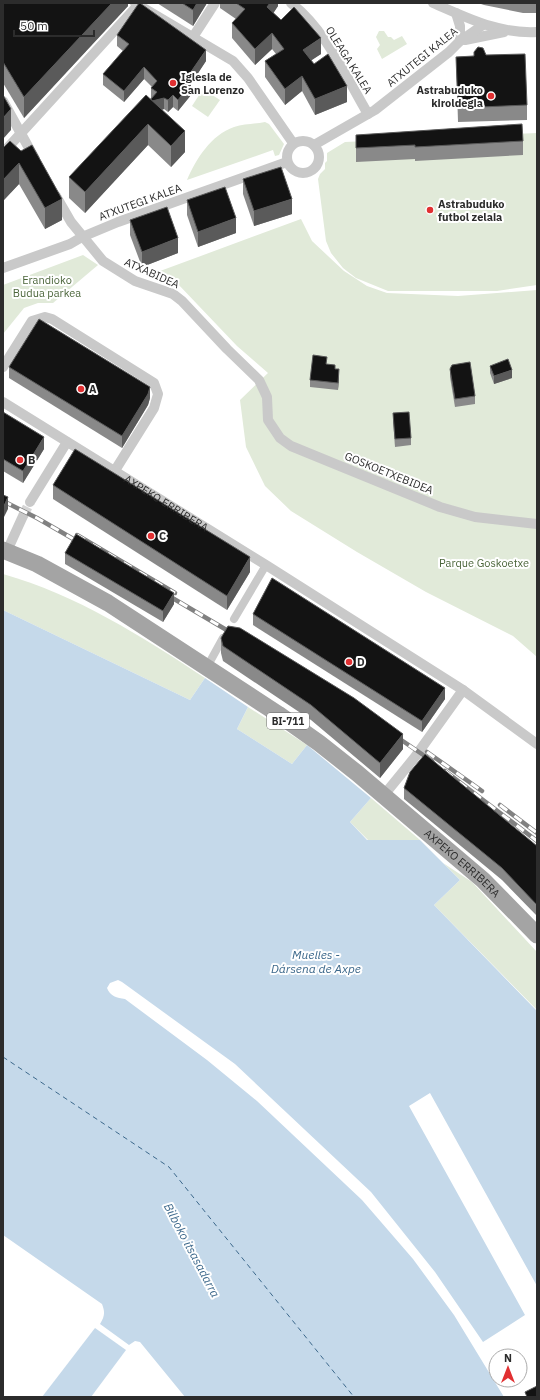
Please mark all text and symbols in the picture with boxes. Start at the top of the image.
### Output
scale bar [14,12,94,38]
text: 50 m [20,18,48,33]
street label: OLEAGA KALEA [323,24,375,96]
street label: ATXUTEGI KALEA [384,24,460,90]
place label: Iglesia de San Lorenzo [181,70,244,97]
marker: Iglesia de San Lorenzo [168,78,178,88]
place label: Astrabuduko kiroldegia [417,83,483,110]
marker: Astrabuduko kiroldegia [486,91,496,101]
street label: ATXUTEGI KALEA [97,181,183,223]
place label: Astrabuduko futbol zelaia [438,197,505,224]
marker: Astrabuduko futbol zelaia [425,205,435,215]
street label: ATXABIDEA [122,255,182,291]
park label: Erandioko Budua parkea [13,273,81,300]
place label: A [89,382,97,396]
marker: A [76,384,86,394]
street label: GOSKOETXEBIDEA [343,449,435,497]
place label: B [28,453,35,467]
marker: B [15,455,25,465]
street label: AXPEKO ERRIBERA [121,472,211,535]
place label: C [159,529,166,543]
marker: C [146,531,156,541]
park label: Parque Goskoetxe [439,556,529,570]
place label: D [357,655,365,669]
marker: D [344,657,354,667]
road number: BI-711 [267,713,309,729]
street label: AXPEKO ERRIBERA [421,826,503,900]
water label: Muelles - Dársena de Axpe [271,947,361,976]
water label: Bilboko itsasadarra [161,1200,223,1300]
north arrow [488,1348,528,1388]
text: N [504,1351,512,1365]

